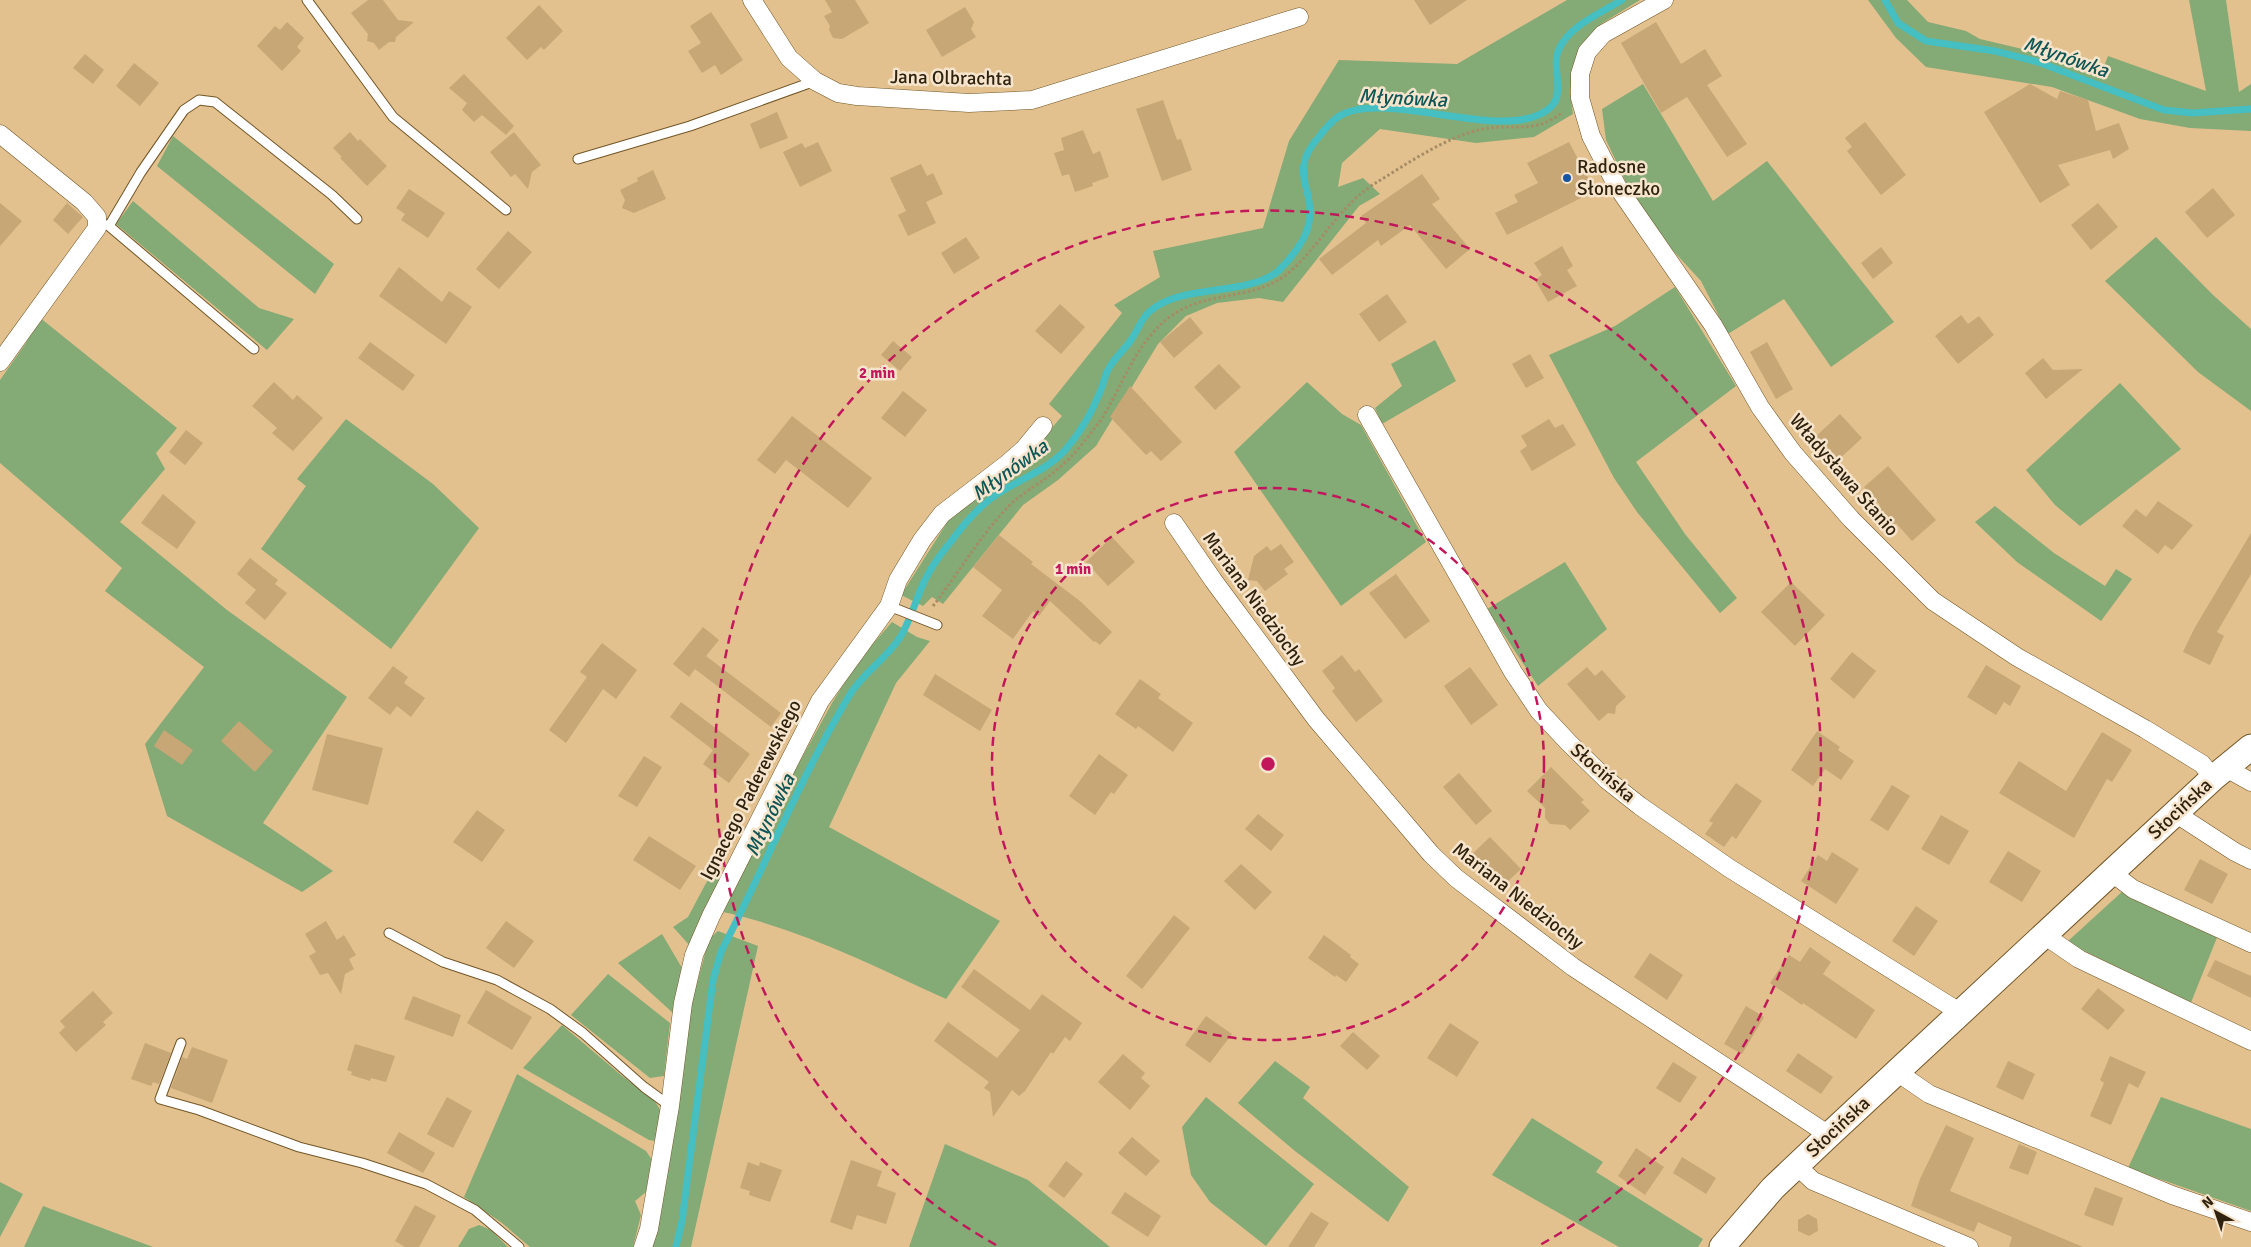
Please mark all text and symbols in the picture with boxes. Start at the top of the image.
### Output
water label: Młynówka [2020,31,2113,83]
street label: Jana Olbrachta [890,65,1012,91]
water label: Młynówka [1358,83,1449,113]
place label: Radosne Słoneczko [1577,155,1660,201]
marker: Radosne Słoneczko [1561,172,1573,184]
text: 2 min [859,364,895,382]
street label: Władysława Stanio [1784,409,1904,541]
water label: Młynówka [967,433,1054,506]
street label: Mariana Niedziochy [1197,527,1311,671]
text: 1 min [1055,560,1091,578]
street label: Ignacego Paderewskiego [695,696,807,884]
street label: Słocińska [1565,738,1641,808]
centre of rings [1259,755,1277,773]
water label: Młynówka [739,769,801,860]
street label: Słocińska [2143,773,2217,845]
street label: Mariana Niedziochy [1447,837,1589,955]
street label: Słocińska [1801,1091,1875,1163]
north arrow [2191,1187,2241,1237]
text: N [2199,1193,2217,1212]

